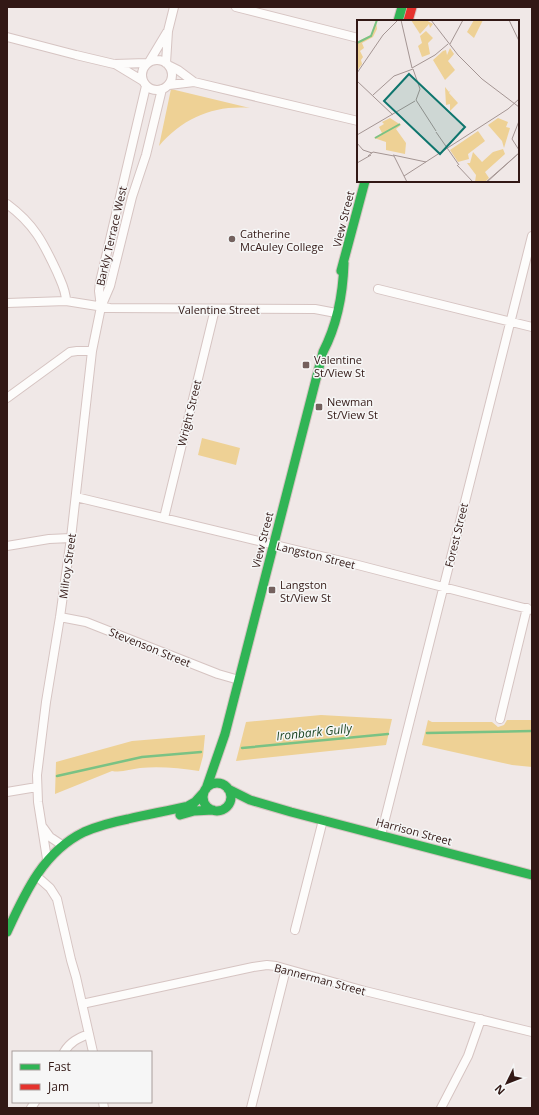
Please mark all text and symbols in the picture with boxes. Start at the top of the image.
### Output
inset map [357,20,519,182]
street label: Barkly Terrace West [92,185,130,287]
street label: View Street [329,189,357,249]
place label: Catherine McAuley College [240,226,324,254]
marker: Catherine McAuley College [227,234,237,244]
street label: Valentine Street [178,302,260,317]
place label: Valentine St/View St [314,352,365,380]
marker: Valentine St/View St [301,360,311,370]
street label: Wright Street [174,378,204,448]
place label: Newman St/View St [327,394,378,422]
marker: Newman St/View St [314,402,324,412]
street label: Forest Street [441,501,471,569]
street label: View Street [248,510,276,570]
street label: Milroy Street [55,532,79,600]
street label: Langston Street [275,538,357,572]
place label: Langston St/View St [280,577,331,605]
marker: Langston St/View St [267,585,277,595]
street label: Stevenson Street [107,624,193,670]
water label: Ironbark Gully [275,719,354,744]
street label: Harrison Street [374,814,454,848]
street label: Bannerman Street [273,960,367,998]
legend [12,1051,152,1103]
text: Fast [48,1058,71,1075]
north arrow [487,1063,527,1103]
text: Jam [47,1078,69,1095]
text: N [491,1082,508,1099]

